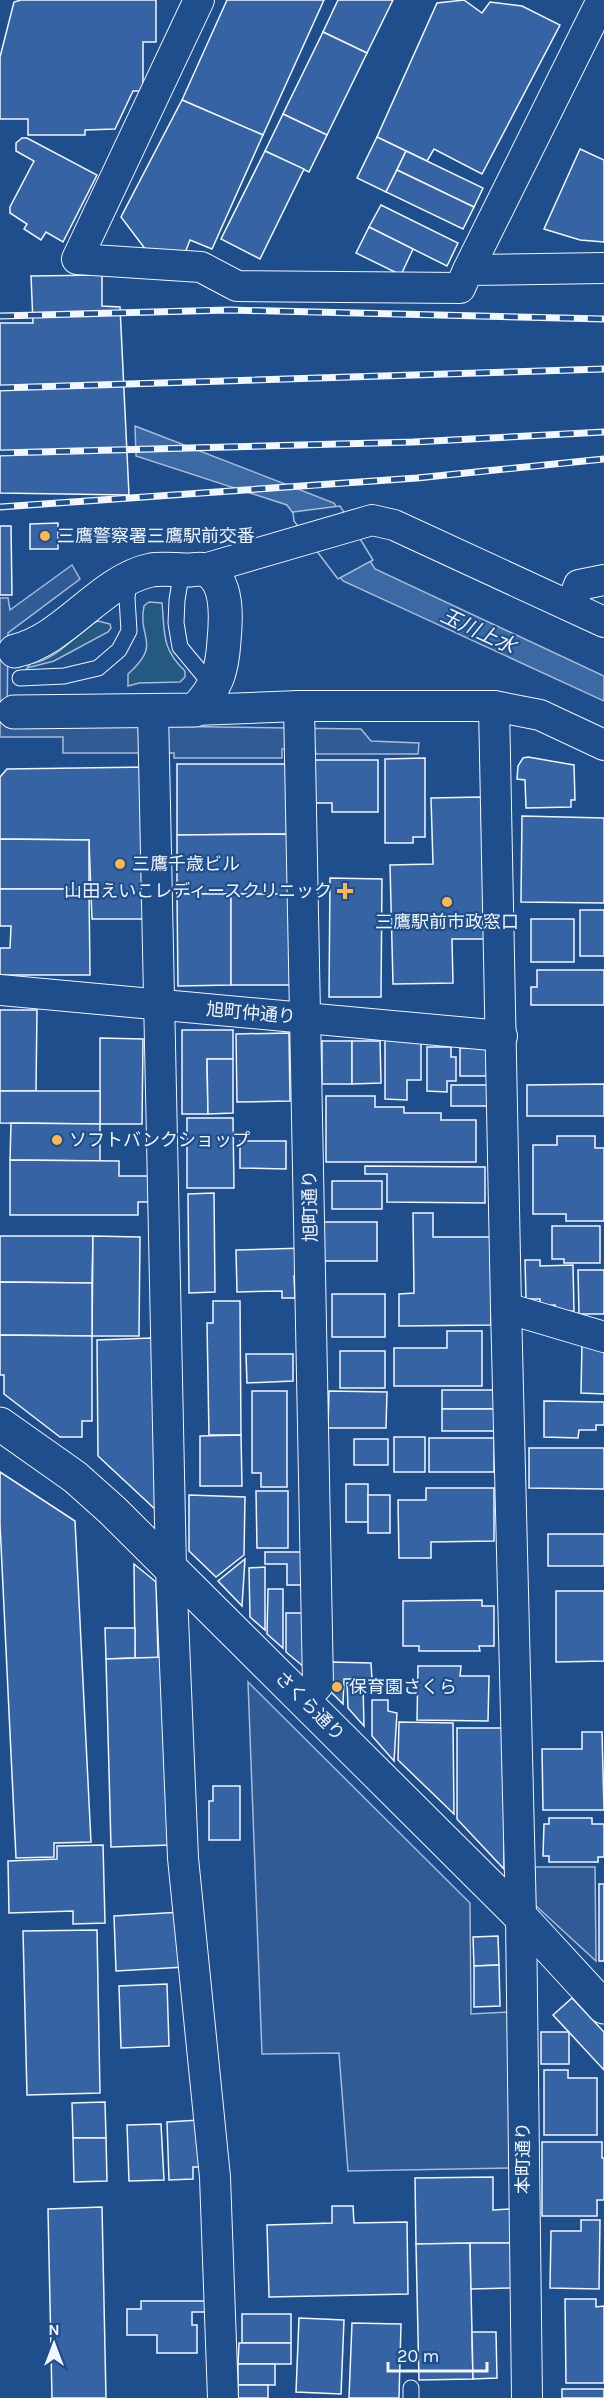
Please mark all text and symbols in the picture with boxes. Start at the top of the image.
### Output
place label: 三鷹警察署三鷹駅前交番 [57,525,255,547]
marker: 三鷹警察署三鷹駅前交番 [38,529,52,543]
water label: 玉川上水 [437,604,521,659]
place label: 三鷹千歳ビル [132,853,240,875]
marker: 三鷹千歳ビル [113,857,127,871]
place label: 山田えいこレディースクリニック [64,880,332,902]
marker: 山田えいこレディースクリニック [336,882,354,900]
marker: 三鷹駅前市政窓口 [440,895,454,909]
place label: 三鷹駅前市政窓口 [375,911,519,933]
street label: 旭町仲通り [205,998,297,1028]
place label: ソフトバンクショップ [69,1129,250,1151]
marker: ソフトバンクショップ [50,1133,64,1147]
street label: 旭町通り [298,1170,322,1242]
street label: さくら通り [270,1666,350,1746]
place label: 保育園さくら [349,1676,457,1698]
marker: 保育園さくら [330,1680,344,1694]
street label: 本町通り [512,2122,534,2194]
north arrow [24,2314,84,2374]
text: N [48,2320,60,2339]
scale bar [388,2335,487,2373]
text: 20 m [397,2345,439,2367]

